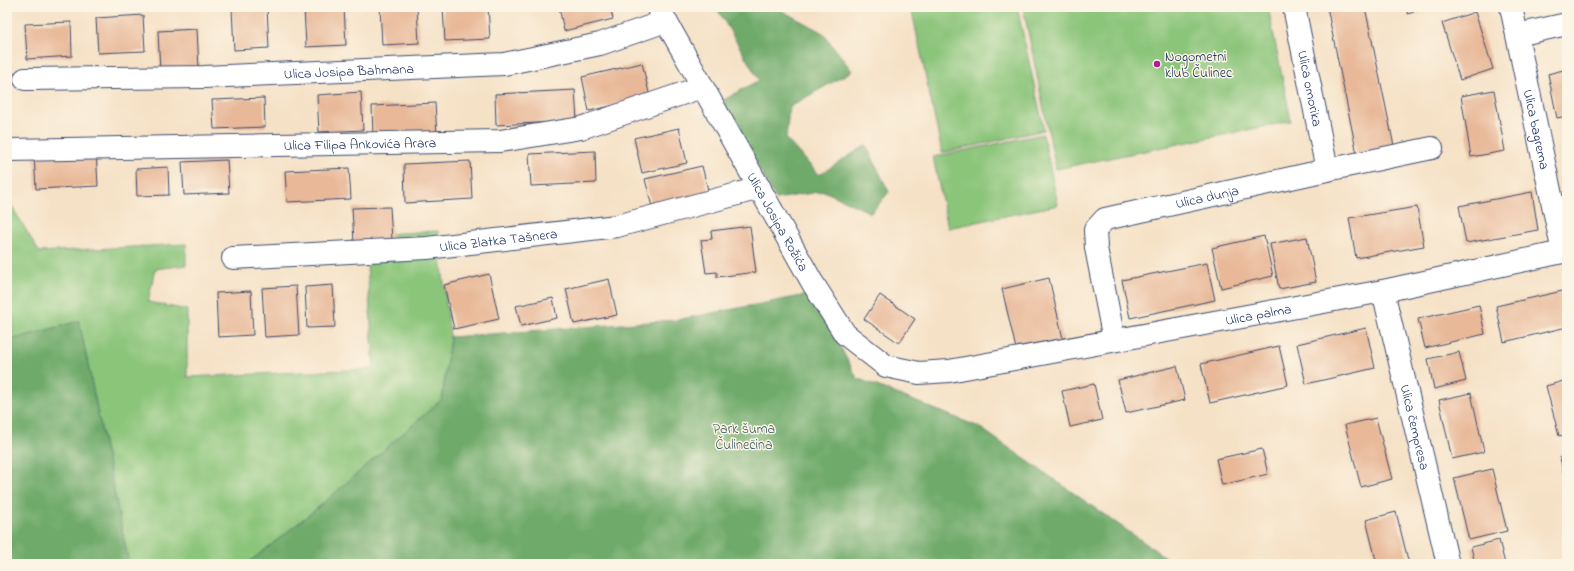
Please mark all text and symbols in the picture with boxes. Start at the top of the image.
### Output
place label: Nogometni klub Čulinec [1165,47,1233,84]
street label: Ulica omorika [1291,49,1327,128]
street label: Ulica Josipa Bahmana [283,59,414,86]
marker: Nogometni klub Čulinec [1152,59,1162,69]
street label: Ulica bagrema [1517,88,1554,172]
street label: Ulica Filipa Ankovića Arara [283,133,437,157]
street label: Ulica Josipa Rožića [741,169,813,276]
street label: Ulica dunja [1174,181,1241,215]
street label: Ulica Zlatka Tašnera [438,224,559,258]
street label: Ulica palma [1224,299,1293,332]
street label: Ulica čempresa [1394,383,1434,472]
park label: Park šuma Čulinečina [713,419,775,456]

